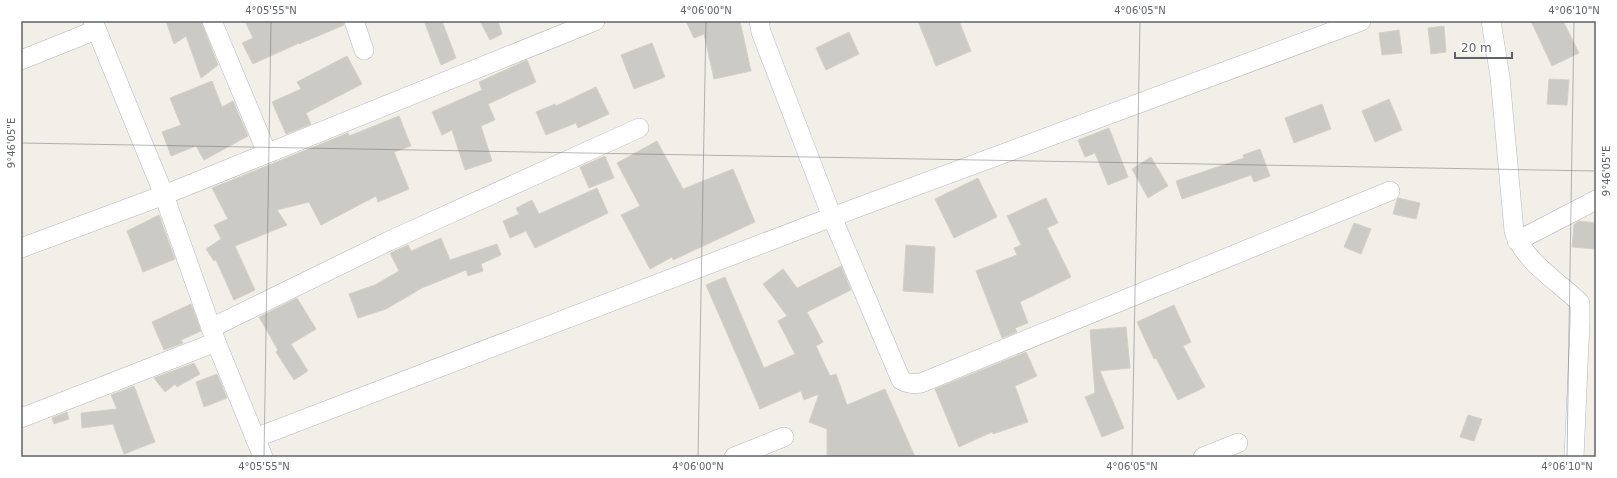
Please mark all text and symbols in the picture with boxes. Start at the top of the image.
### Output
text: 4°05'55"N [245,5,297,16]
text: 4°06'00"N [680,5,732,16]
text: 4°06'05"N [1114,5,1166,16]
text: 4°06'10"N [1548,5,1600,16]
scale bar [1455,34,1512,60]
text: 20 m [1461,41,1492,55]
text: 9°46'05"E [6,118,17,168]
text: 9°46'05"E [1601,146,1612,196]
text: 4°05'55"N [238,461,290,472]
text: 4°06'00"N [672,461,724,472]
text: 4°06'05"N [1106,461,1158,472]
text: 4°06'10"N [1541,461,1593,472]

